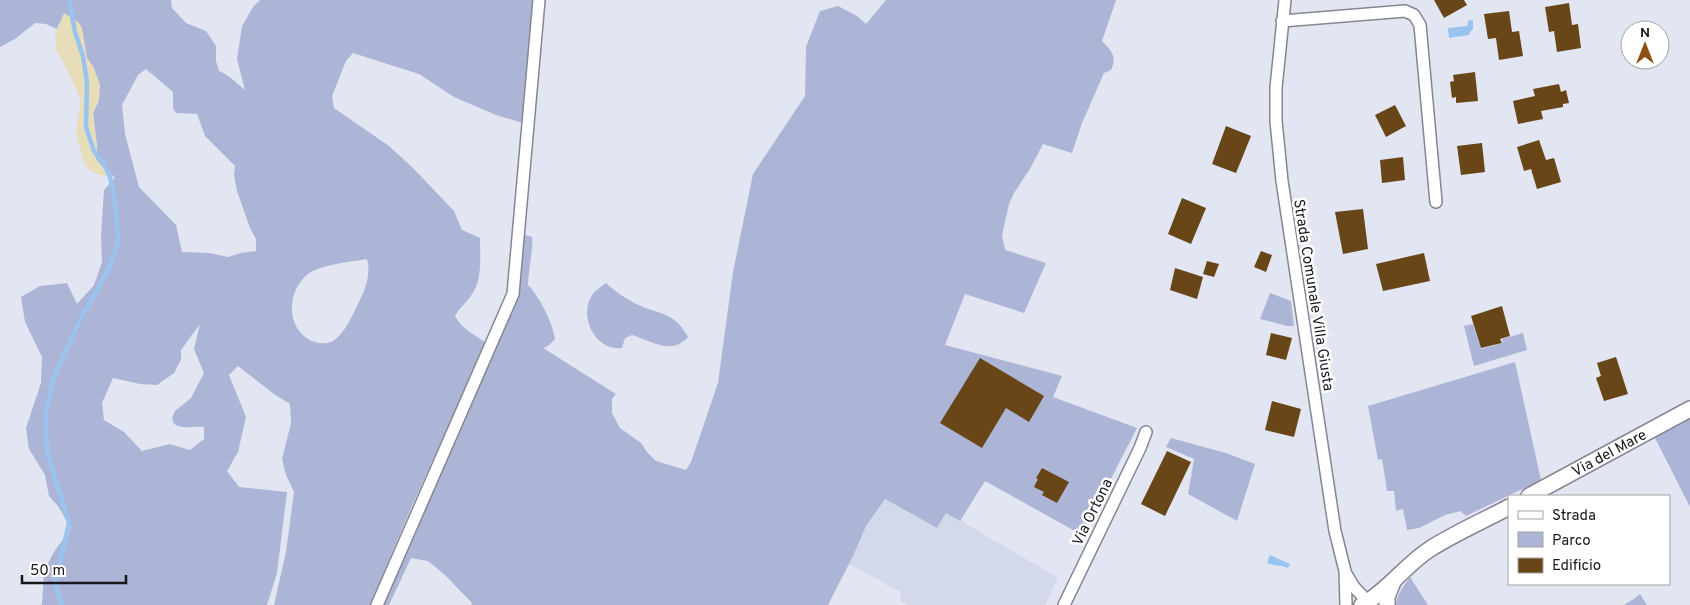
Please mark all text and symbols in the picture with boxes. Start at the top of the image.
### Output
north arrow [1620,20,1670,70]
text: N [1640,25,1650,42]
street label: Strada Comunale Villa Giusta [1288,198,1337,392]
street label: Via del Mare [1569,426,1650,482]
street label: Via Ortona [1069,476,1118,549]
legend [1508,495,1670,585]
text: Strada [1552,507,1596,526]
text: Parco [1552,532,1591,551]
scale bar [22,552,126,584]
text: Edificio [1552,557,1601,576]
text: 50 m [30,562,65,581]

